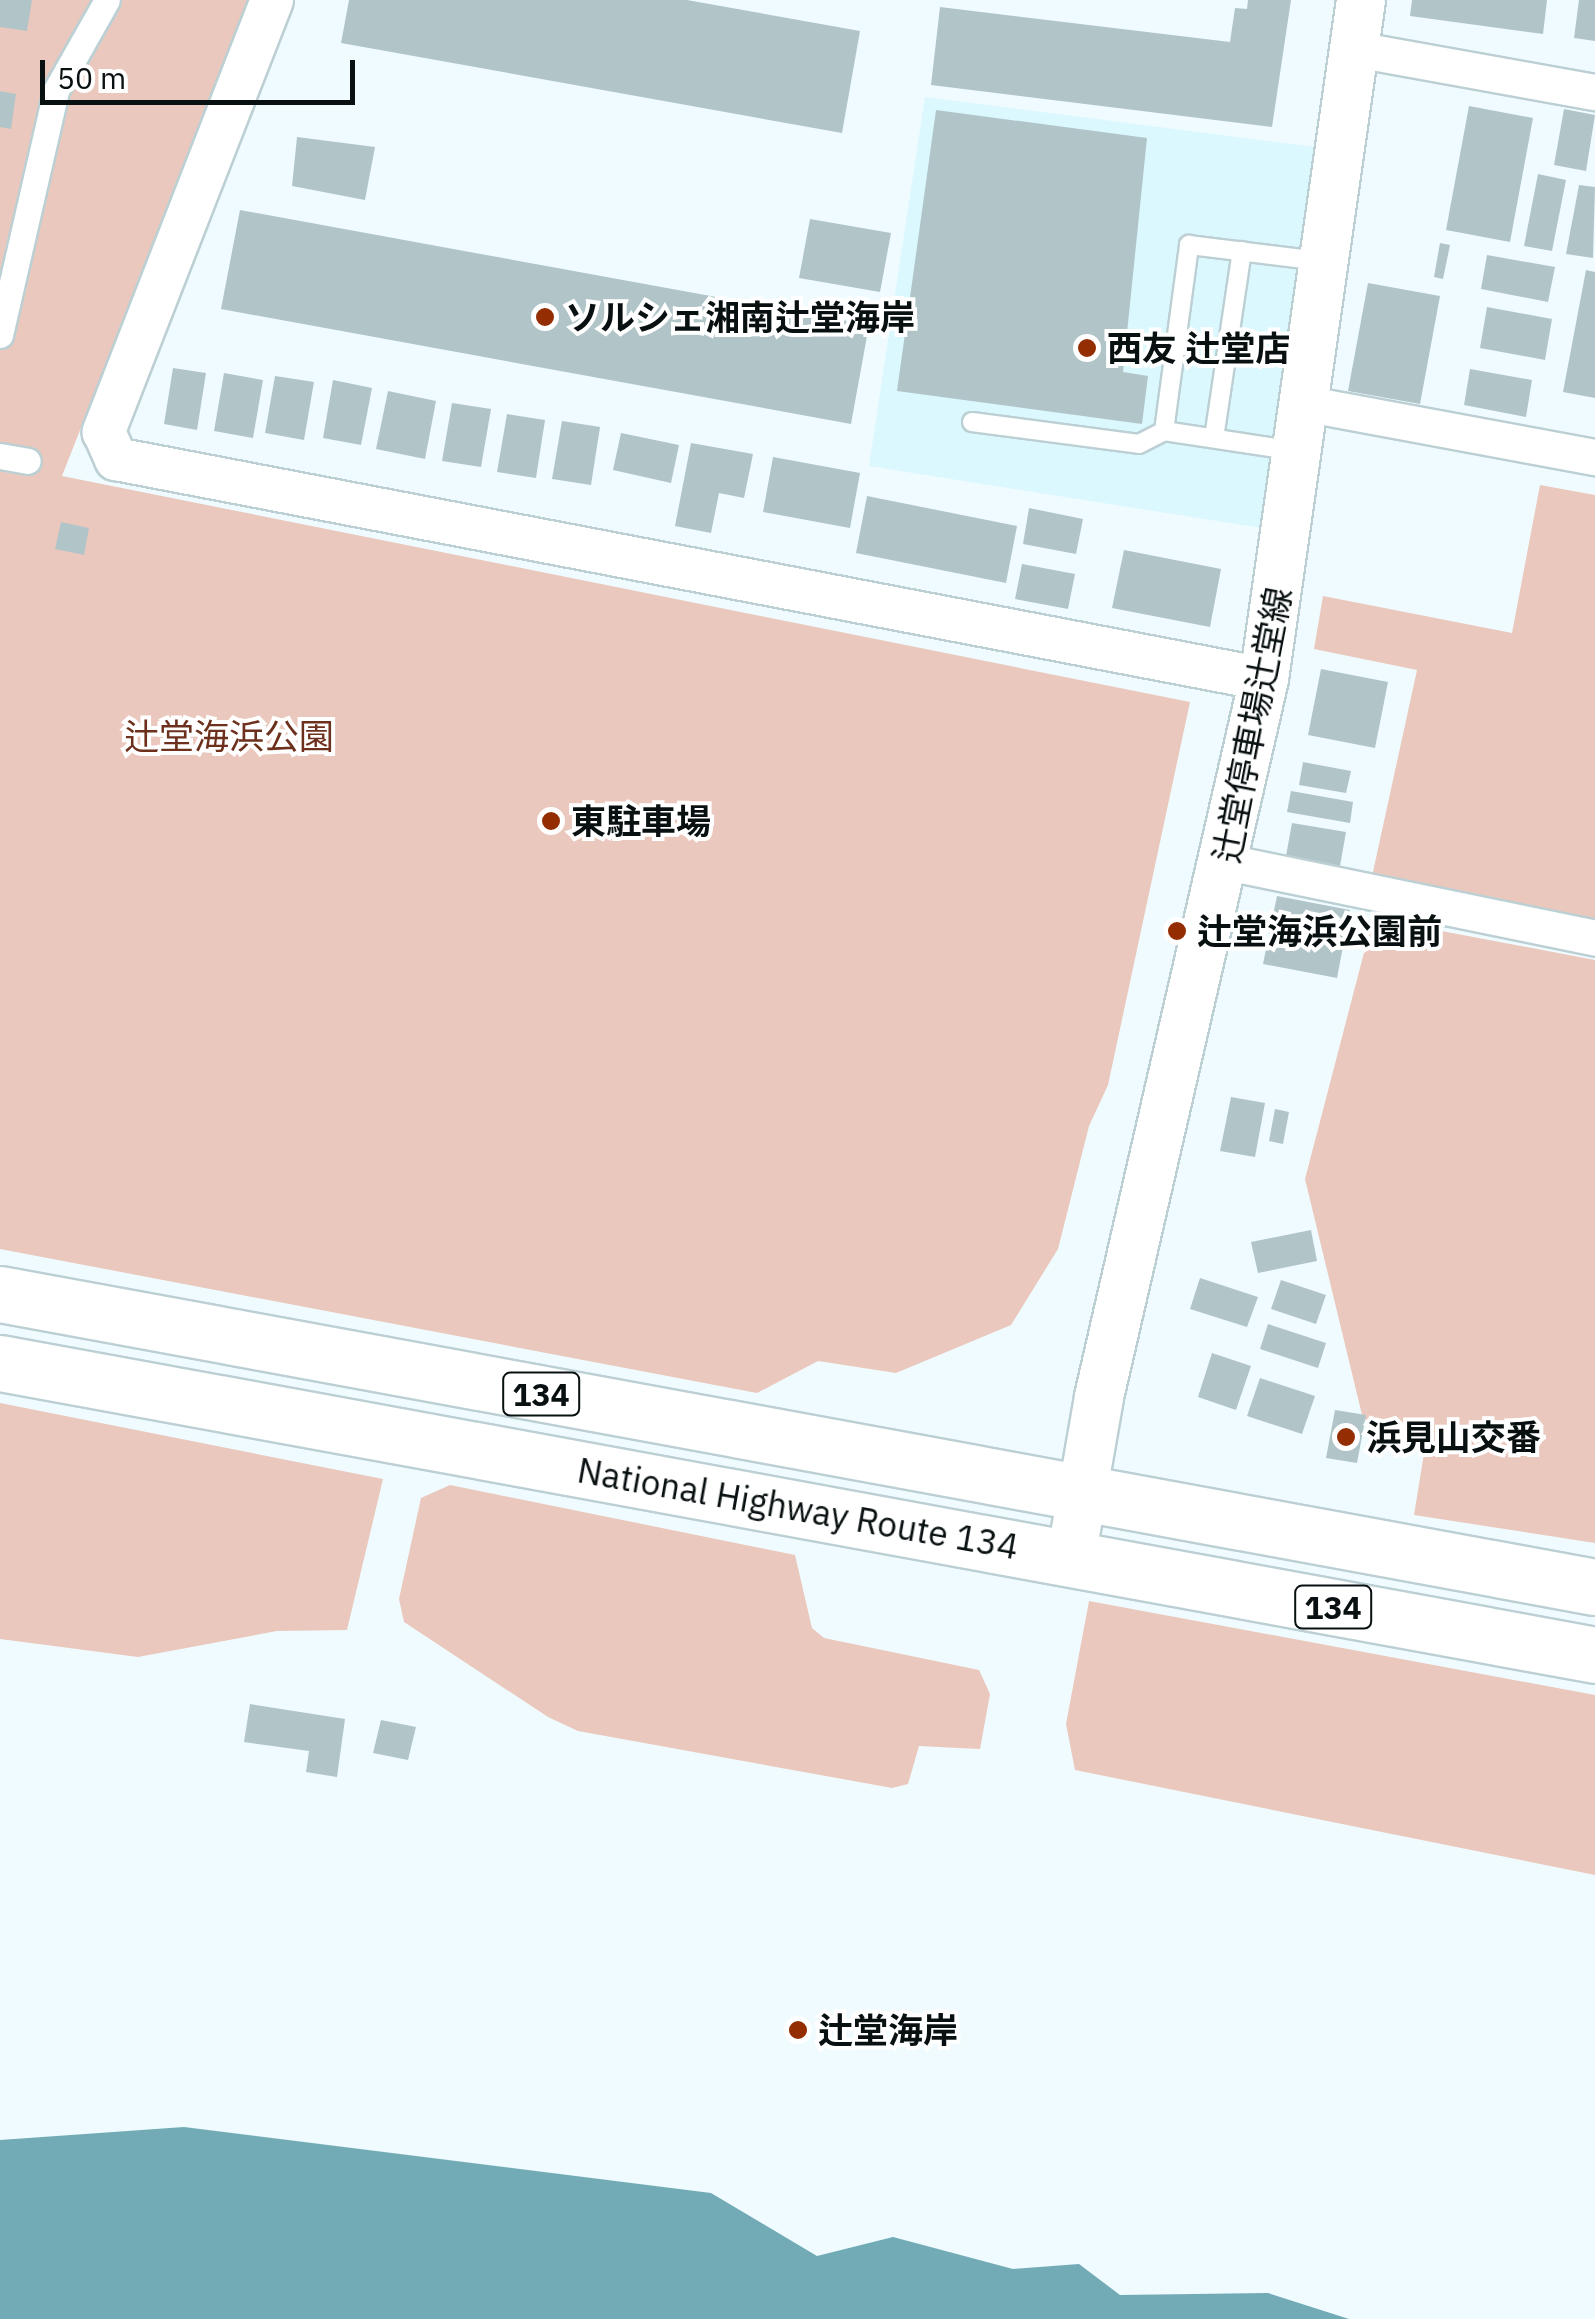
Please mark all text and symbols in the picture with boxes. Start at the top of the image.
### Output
scale bar [45,40,360,102]
text: 50 m [57,58,126,97]
place label: ソルシェ湘南辻堂海岸 [565,296,915,338]
marker: ソルシェ湘南辻堂海岸 [534,306,556,328]
place label: 西友 辻堂店 [1107,327,1290,369]
marker: 西友 辻堂店 [1076,337,1098,359]
street label: 辻堂停車場辻堂線 [1205,584,1299,866]
park label: 辻堂海浜公園 [124,715,334,757]
place label: 東駐車場 [571,800,711,842]
marker: 東駐車場 [540,810,562,832]
place label: 辻堂海浜公園前 [1197,910,1442,952]
marker: 辻堂海浜公園前 [1166,920,1188,942]
road number: 134 [501,1367,581,1421]
place label: 浜見山交番 [1366,1416,1541,1458]
marker: 浜見山交番 [1335,1426,1357,1448]
street label: National Highway Route 134 [574,1449,1022,1567]
road number: 134 [1293,1580,1373,1634]
place label: 辻堂海岸 [818,2009,958,2051]
marker: 辻堂海岸 [787,2019,809,2041]

